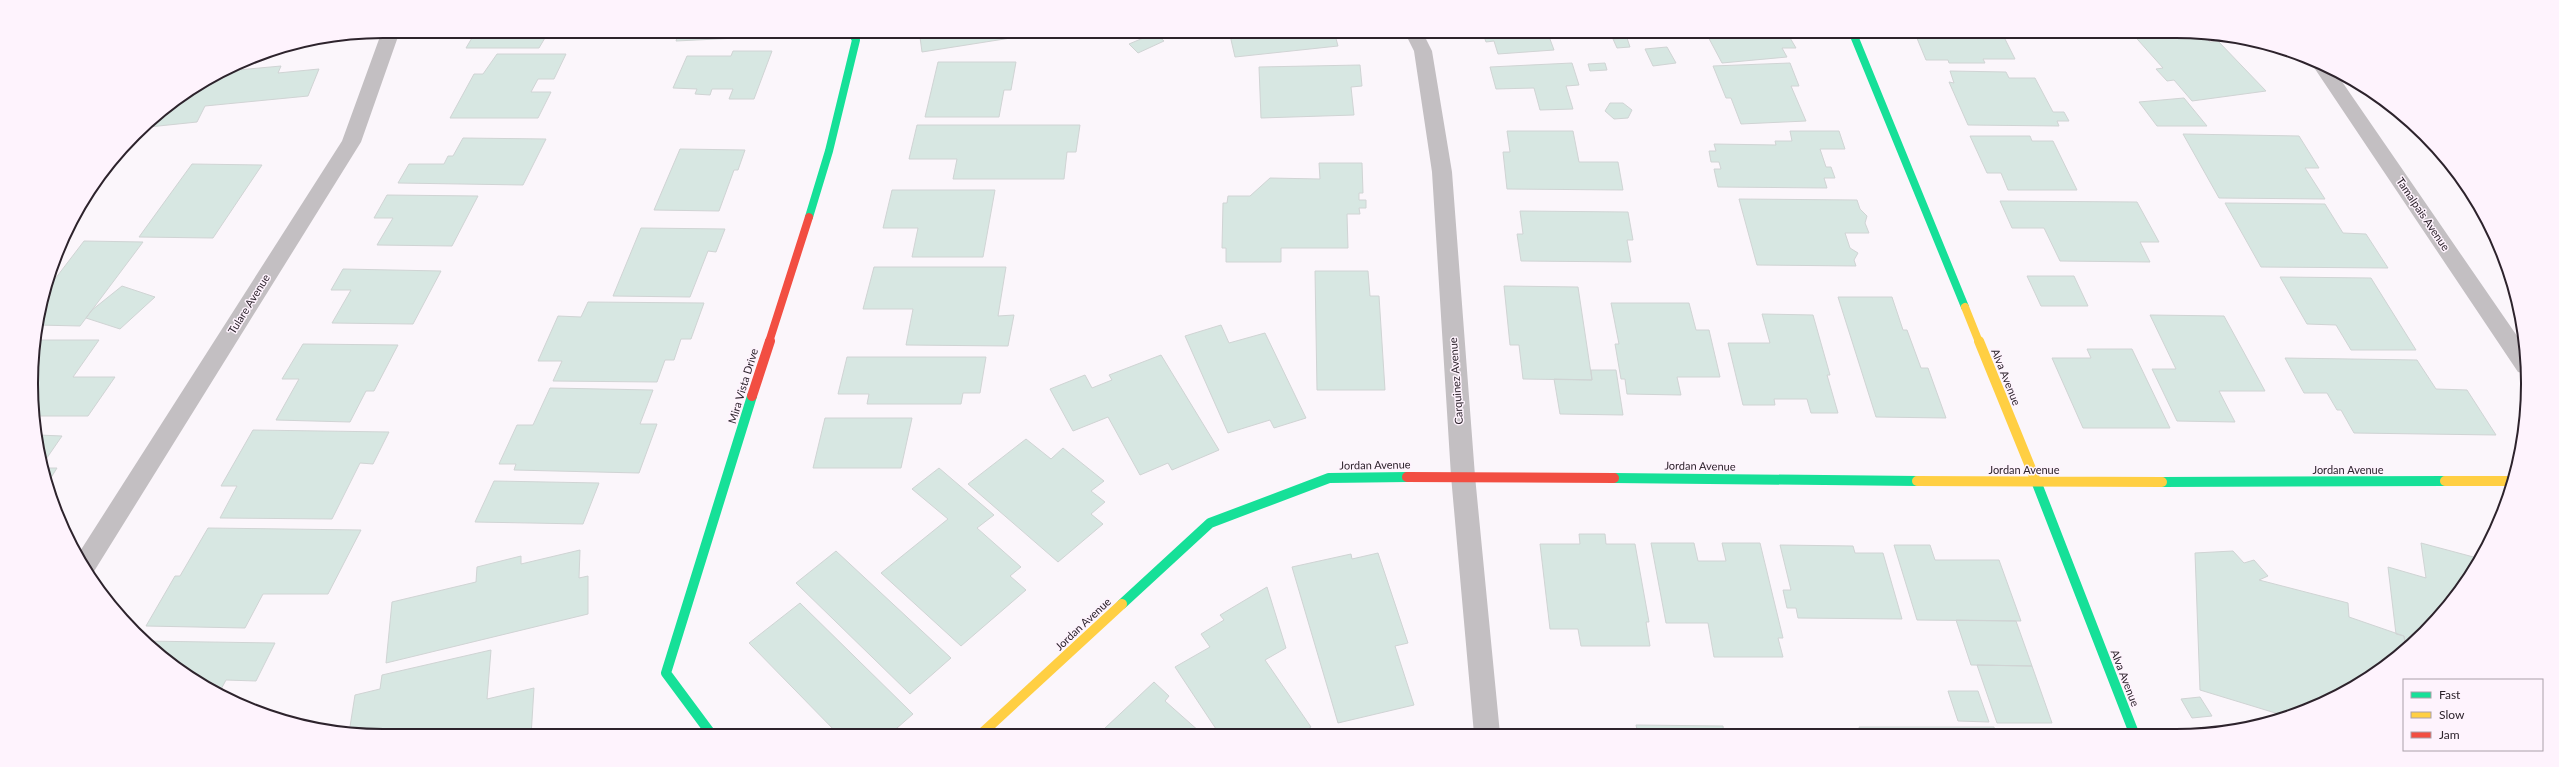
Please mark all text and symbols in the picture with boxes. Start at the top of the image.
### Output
street label: Tamalpais Avenue [2394,175,2453,253]
street label: Tulare Avenue [225,271,272,336]
street label: Carquinez Avenue [1446,337,1465,425]
street label: Mira Vista Drive [725,347,760,425]
street label: Alva Avenue [1989,347,2024,407]
street label: Jordan Avenue [1339,457,1411,472]
street label: Jordan Avenue [1664,458,1736,473]
street label: Jordan Avenue [1988,463,2060,476]
street label: Jordan Avenue [2312,463,2384,476]
street label: Jordan Avenue [1052,595,1113,653]
street label: Alva Avenue [2109,648,2142,708]
legend [2403,679,2543,751]
text: Fast [2439,687,2461,702]
text: Slow [2439,707,2465,722]
text: Jam [2439,727,2460,742]

